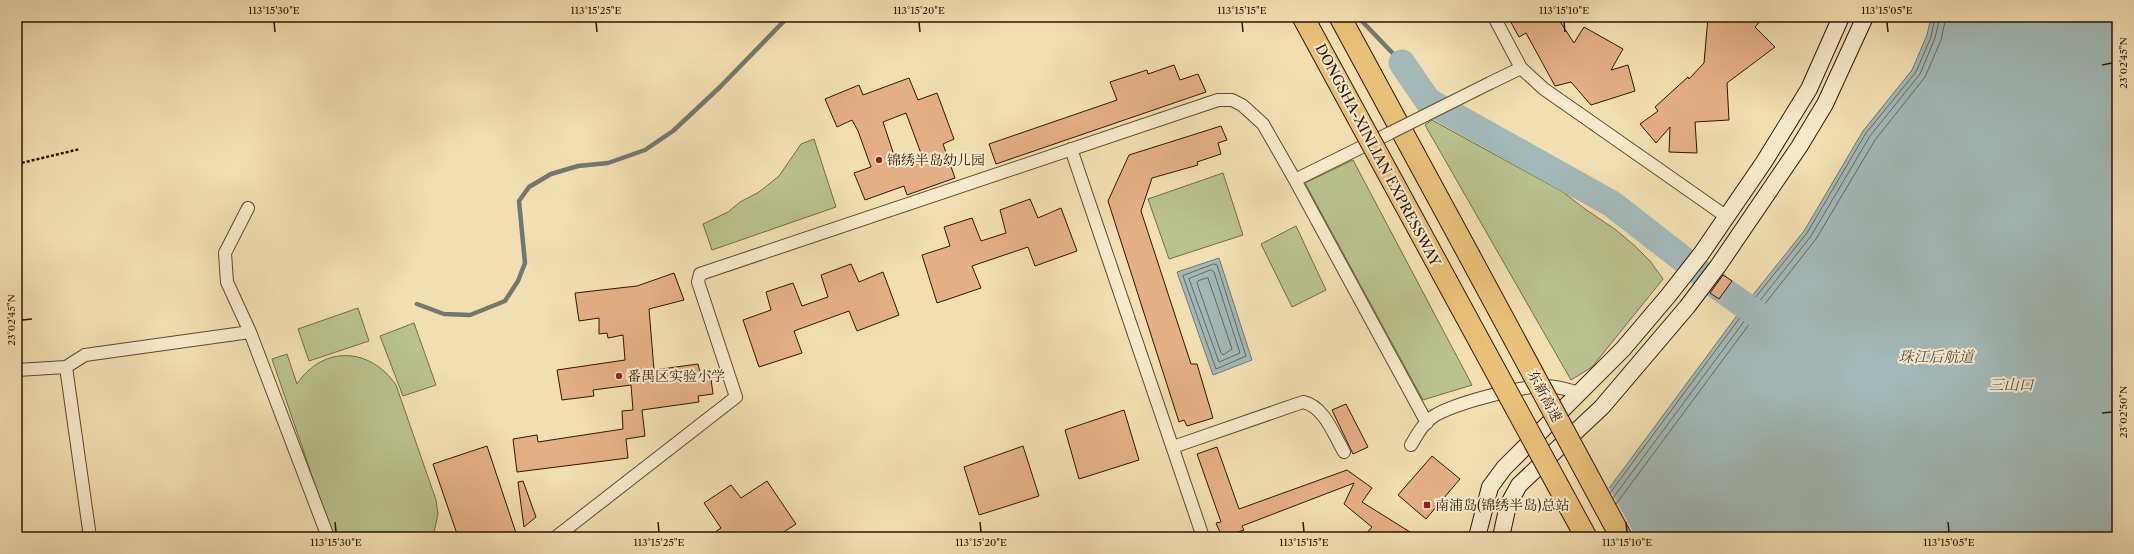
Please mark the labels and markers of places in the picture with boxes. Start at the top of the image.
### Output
place label: 锦绣半岛幼儿园 [887,151,985,169]
marker: 锦绣半岛幼儿园 [874,155,884,165]
place label: 番禺区实验小学 [627,367,725,385]
marker: 番禺区实验小学 [614,371,624,381]
place label: 南浦岛(锦绣半岛)总站 [1435,496,1570,514]
marker: 南浦岛(锦绣半岛)总站 [1422,500,1432,510]

